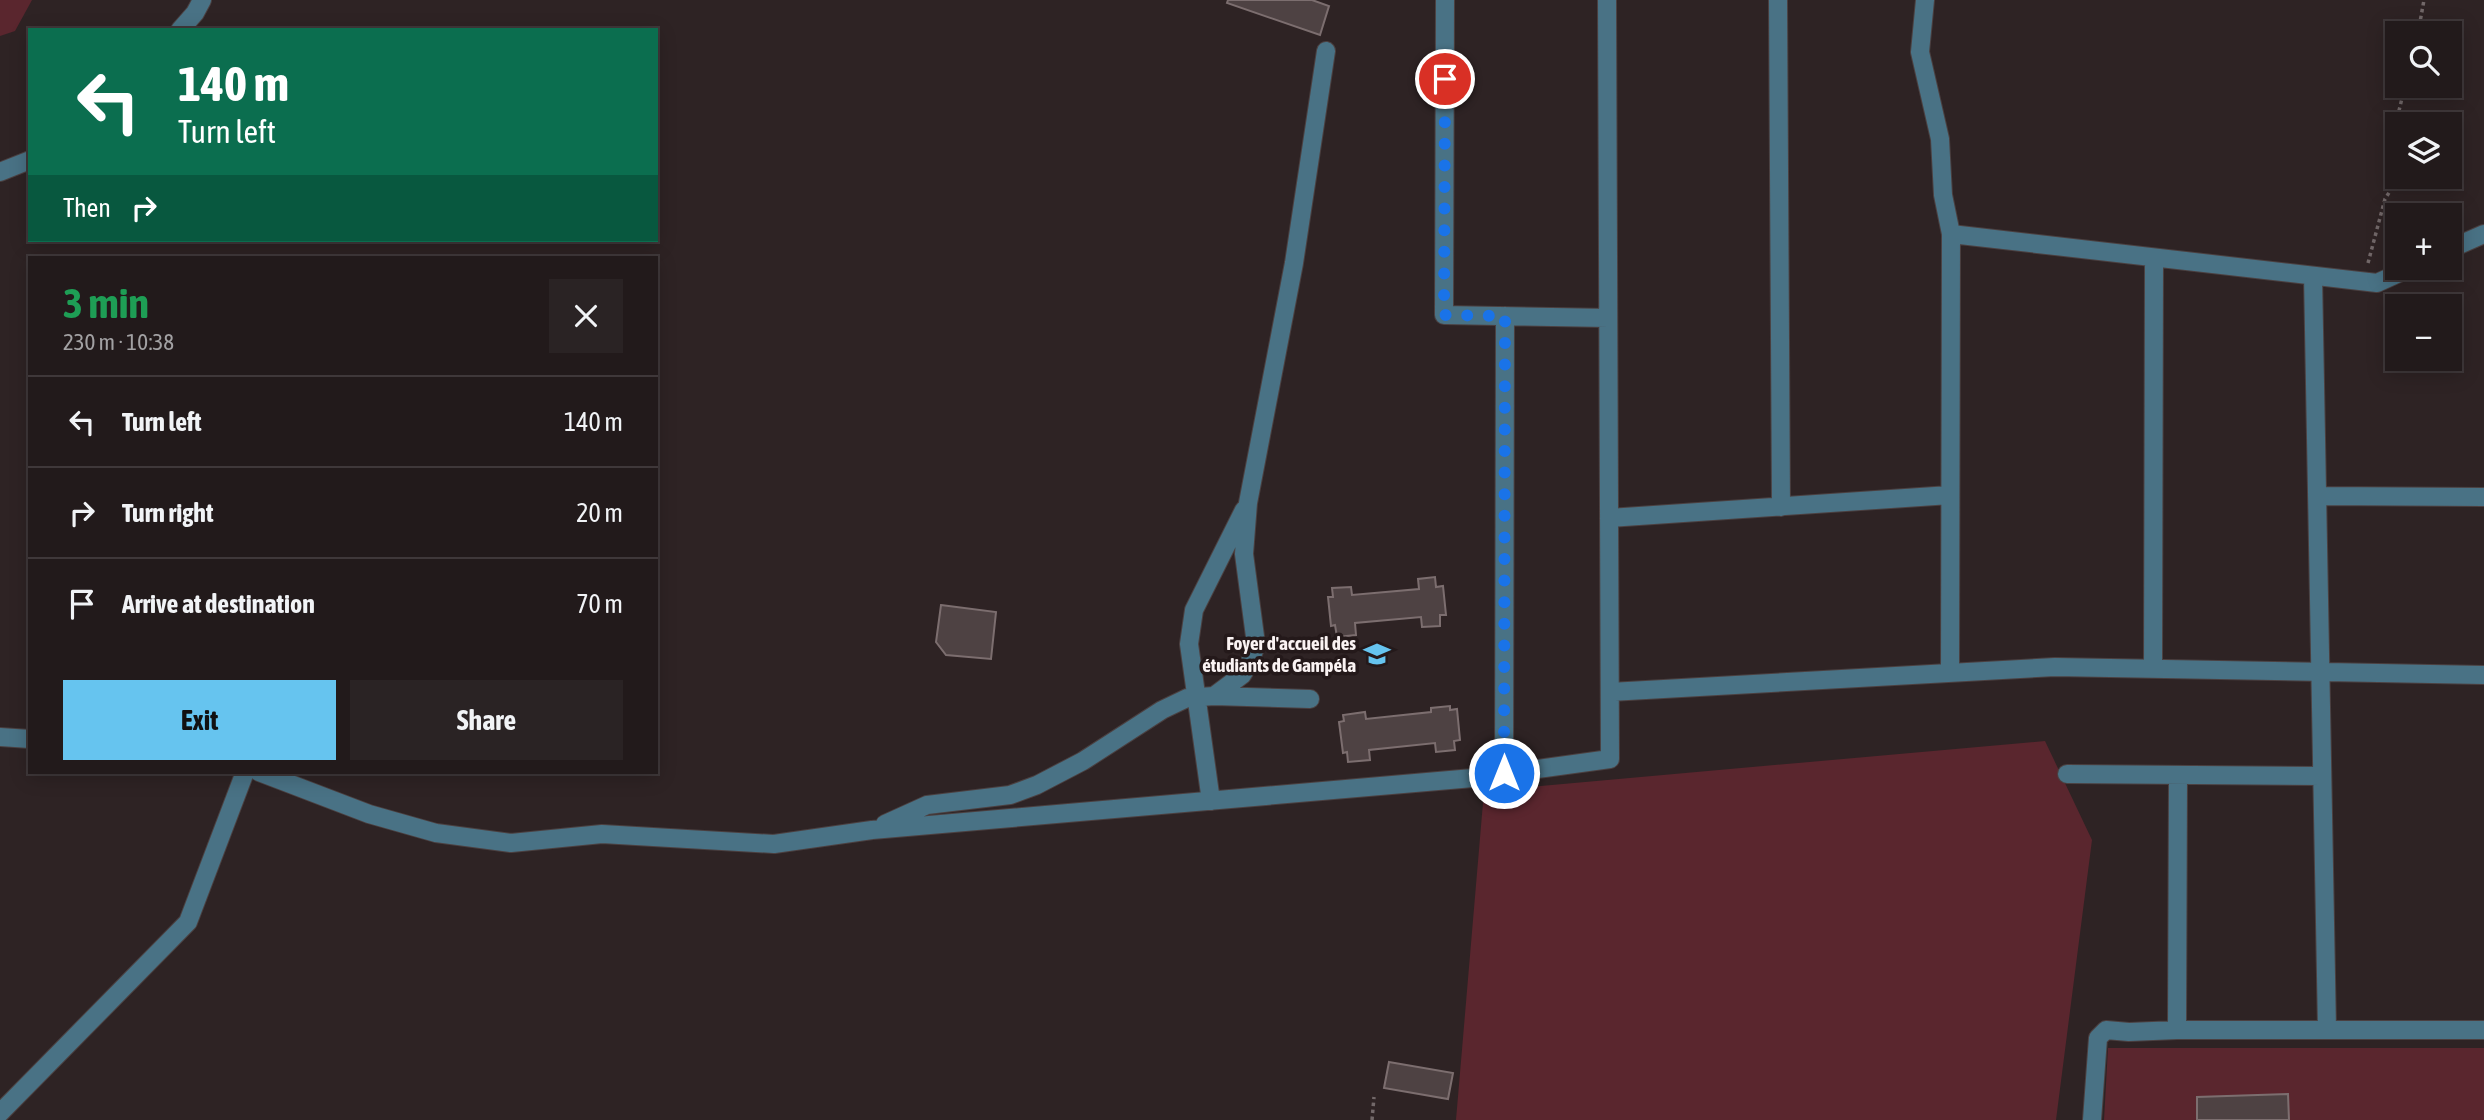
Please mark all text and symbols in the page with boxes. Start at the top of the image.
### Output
map controls [2385,21,2462,371]
button: search [2385,21,2462,98]
pin [1415,49,1475,109]
text: 140 m [178,55,289,111]
icon: left [63,56,154,147]
icon: arrive [1426,60,1464,98]
button: layers [2385,112,2462,189]
text: Turn left [178,113,276,150]
icon: right [125,189,163,227]
text: Then [63,193,111,223]
button: + [2385,203,2462,280]
text: 3 min [63,279,149,327]
button: close [549,279,623,353]
button: − [2385,294,2462,371]
text: 230 m · 10:38 [63,329,174,355]
icon: left [63,403,101,441]
text: Turn left [122,407,202,437]
text: 140 m [564,407,623,437]
icon: right [63,494,101,532]
text: Turn right [122,498,213,528]
text: 20 m [576,498,623,528]
icon: arrive [63,585,101,623]
text: Arrive at destination [122,589,315,619]
text: 70 m [576,589,623,619]
place label: Foyer d'accueil des étudiants de Gampéla [1202,632,1356,676]
school or university icon: Foyer d'accueil des étudiants de Gampéla [1362,639,1392,669]
button: Exit [63,680,336,760]
button: Share [350,680,623,760]
position arrow [1467,736,1541,810]

